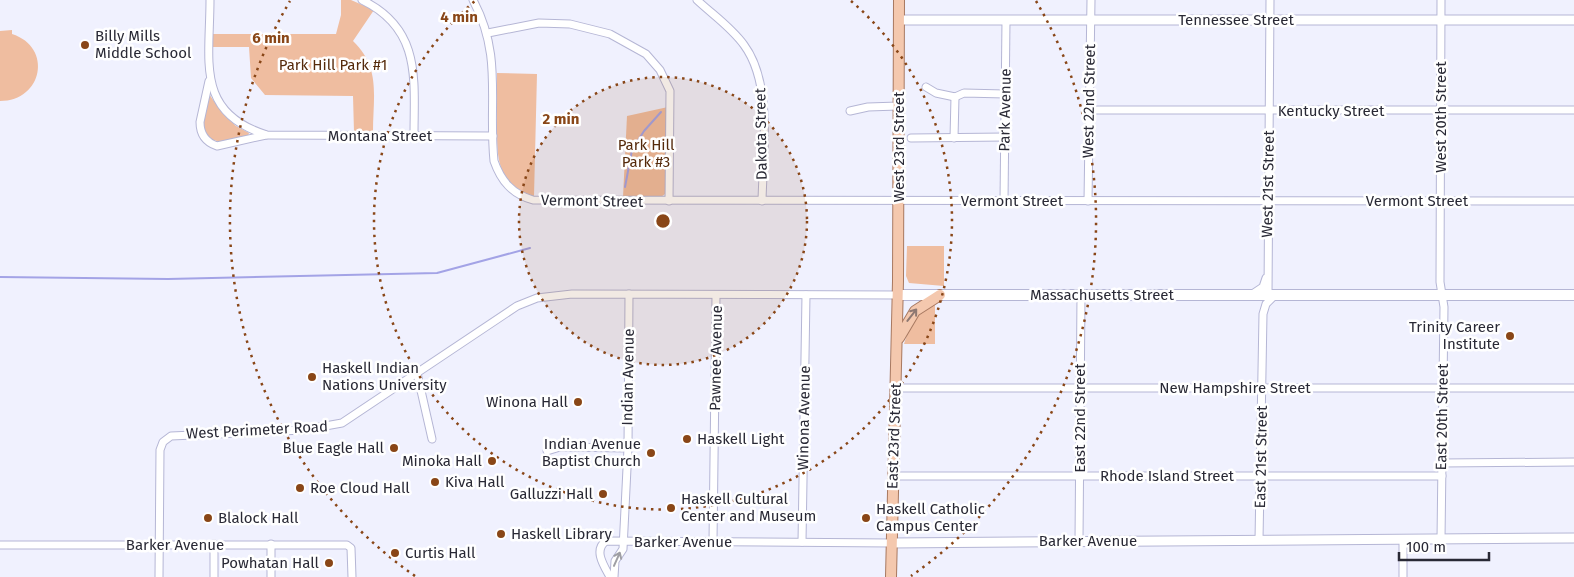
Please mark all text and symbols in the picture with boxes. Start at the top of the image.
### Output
text: 4 min [440,8,478,26]
street label: Tennessee Street [1178,11,1294,29]
place label: Billy Mills Middle School [95,27,192,62]
text: 6 min [252,29,290,47]
marker: Billy Mills Middle School [79,39,91,51]
street label: West 22nd Street [1079,43,1099,158]
park label: Park Hill Park #1 [279,56,387,74]
street label: West 20th Street [1432,61,1450,173]
street label: Park Avenue [995,68,1015,152]
street label: Dakota Street [751,87,771,180]
street label: West 23rd Street [890,91,908,202]
street label: Kentucky Street [1278,102,1385,120]
text: 2 min [543,110,579,128]
street label: Montana Street [328,127,433,145]
street label: West 21st Street [1258,130,1278,238]
park label: Park Hill Park #3 [618,136,675,171]
street label: Vermont Street [541,191,644,211]
street label: Vermont Street [961,192,1064,210]
street label: Vermont Street [1366,192,1469,210]
centre of rings [654,212,672,230]
street label: Massachusetts Street [1030,286,1175,304]
street label: Pawnee Avenue [706,305,726,411]
one-way arrow [907,308,917,322]
place label: Trinity Career Institute [1409,318,1500,353]
street label: Indian Avenue [618,328,638,426]
marker: Trinity Career Institute [1504,330,1516,342]
place label: Haskell Indian Nations University [322,359,447,394]
street label: East 22nd Street [1071,363,1089,473]
street label: East 20th Street [1432,363,1452,471]
street label: Winona Avenue [794,365,814,471]
marker: Haskell Indian Nations University [306,371,318,383]
street label: New Hampshire Street [1159,379,1311,397]
street label: East 23rd Street [883,382,905,489]
place label: Winona Hall [486,393,569,411]
marker: Winona Hall [572,396,584,408]
street label: East 21st Street [1251,405,1271,509]
street label: West Perimeter Road [186,417,328,443]
place label: Haskell Light [697,430,785,448]
marker: Haskell Light [681,433,693,445]
place label: Indian Avenue Baptist Church [542,435,641,470]
place label: Blue Eagle Hall [282,439,385,457]
marker: Blue Eagle Hall [388,442,400,454]
marker: Indian Avenue Baptist Church [645,447,657,459]
place label: Minoka Hall [402,452,483,470]
marker: Minoka Hall [486,455,498,467]
street label: Rhode Island Street [1100,467,1235,485]
place label: Kiva Hall [445,473,505,491]
marker: Kiva Hall [429,476,441,488]
place label: Roe Cloud Hall [310,479,410,497]
marker: Roe Cloud Hall [294,482,306,494]
place label: Galluzzi Hall [510,485,594,503]
marker: Galluzzi Hall [597,488,609,500]
place label: Haskell Cultural Center and Museum [681,490,816,525]
place label: Haskell Catholic Campus Center [876,500,985,535]
marker: Haskell Cultural Center and Museum [665,502,677,514]
place label: Blalock Hall [218,509,299,527]
marker: Blalock Hall [202,512,214,524]
marker: Haskell Catholic Campus Center [860,512,872,524]
place label: Haskell Library [511,525,613,543]
marker: Haskell Library [495,528,507,540]
scale bar [1399,530,1489,562]
street label: Barker Avenue [1039,532,1137,550]
street label: Barker Avenue [634,533,732,551]
street label: Barker Avenue [126,536,224,554]
text: 100 m [1406,538,1446,556]
place label: Curtis Hall [405,544,476,562]
marker: Curtis Hall [389,547,401,559]
one-way arrow [613,552,623,567]
place label: Powhatan Hall [221,554,320,572]
marker: Powhatan Hall [323,557,335,569]

